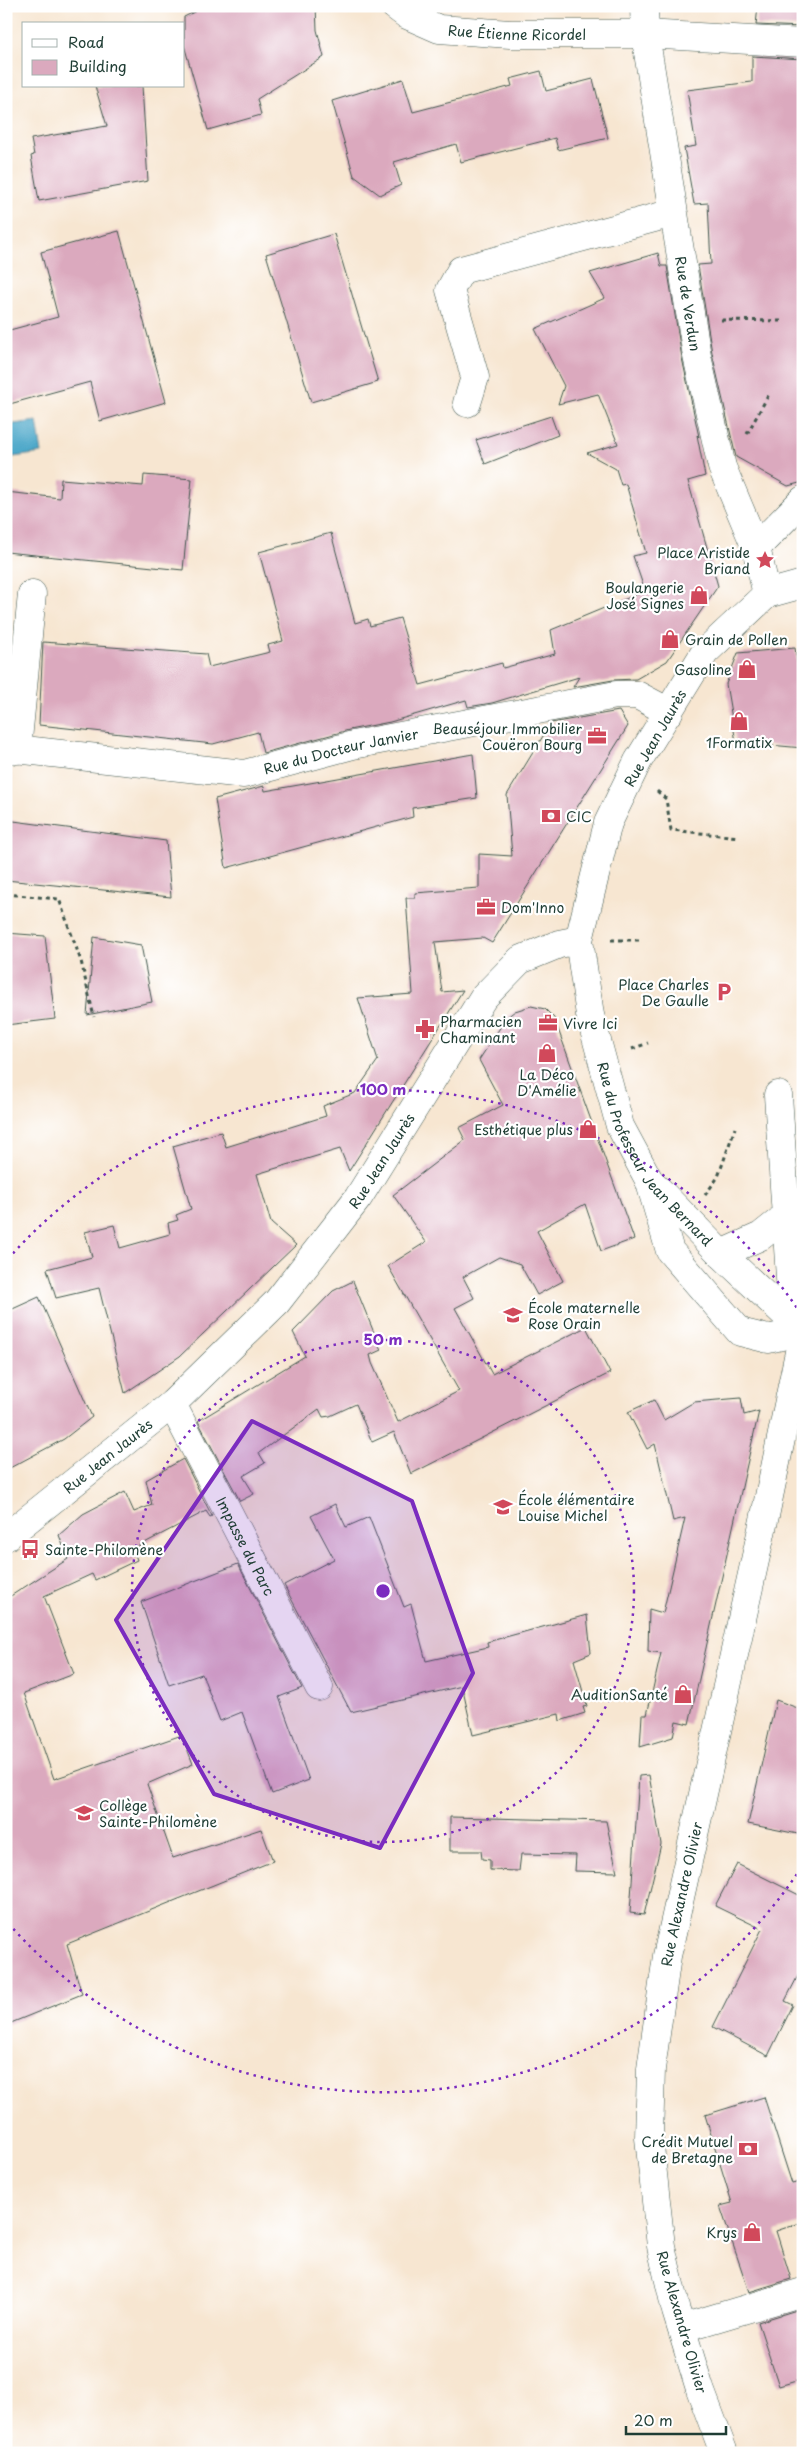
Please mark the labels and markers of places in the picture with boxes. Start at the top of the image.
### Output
place label: Place Aristide Briand [657,542,750,579]
place icon: Place Aristide Briand [754,549,776,571]
place label: Boulangerie José Signes [605,577,684,614]
shop icon: Boulangerie José Signes [688,584,710,606]
shop icon: Grain de Pollen [659,628,681,650]
place label: Grain de Pollen [685,629,788,650]
shop icon: Gasoline [736,658,758,680]
place label: Gasoline [674,659,732,680]
shop icon: 1Formatix [728,710,750,732]
place label: Beauséjour Immobilier Couëron Bourg [432,718,583,755]
office icon: Beauséjour Immobilier Couëron Bourg [586,725,608,747]
place label: 1Formatix [706,732,772,753]
bank icon: CIC [540,805,562,827]
place label: CIC [566,806,592,827]
office icon: Dom'Inno [475,896,497,918]
place label: Dom'Inno [501,897,564,918]
place label: Place Charles De Gaulle [618,974,709,1011]
parking icon: Place Charles De Gaulle [713,981,735,1003]
place label: Pharmacien Chaminant [440,1011,522,1048]
office icon: Vivre Ici [537,1012,559,1034]
place label: Vivre Ici [563,1013,618,1034]
pharmacy icon: Pharmacien Chaminant [414,1018,436,1040]
shop icon: La Déco D'Amélie [536,1042,558,1064]
place label: La Déco D'Amélie [517,1064,577,1101]
shop icon: Esthétique plus [577,1118,599,1140]
place label: Esthétique plus [474,1119,573,1140]
place label: École maternelle Rose Orain [528,1297,641,1334]
school or university icon: École maternelle Rose Orain [502,1304,524,1326]
place label: École élémentaire Louise Michel [518,1489,634,1526]
school or university icon: École élémentaire Louise Michel [492,1496,514,1518]
bus stop icon: Sainte-Philomène [19,1538,41,1560]
place label: Sainte-Philomène [45,1539,163,1560]
centre of rings [374,1582,392,1600]
shop icon: AuditionSanté [672,1683,694,1705]
place label: AuditionSanté [571,1684,668,1705]
place label: Collège Sainte-Philomène [99,1795,217,1832]
school or university icon: Collège Sainte-Philomène [73,1802,95,1824]
place label: Crédit Mutuel de Bretagne [641,2131,733,2168]
bank icon: Crédit Mutuel de Bretagne [737,2138,759,2160]
shop icon: Krys [741,2221,763,2243]
place label: Krys [706,2222,737,2243]

